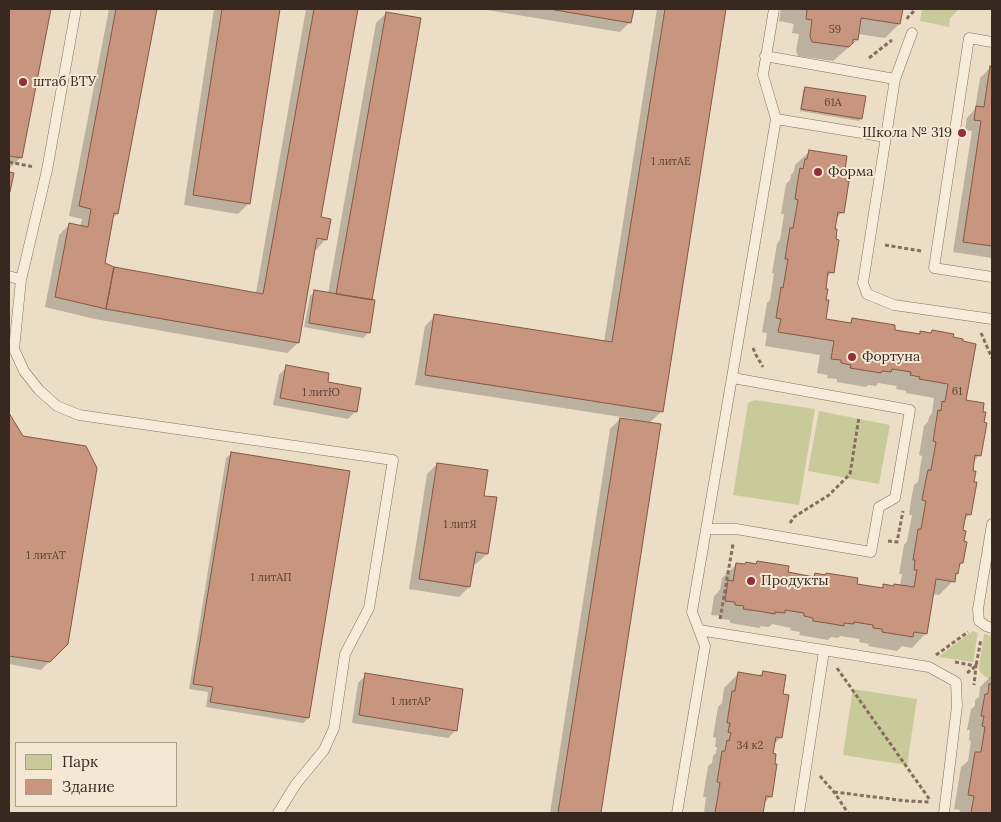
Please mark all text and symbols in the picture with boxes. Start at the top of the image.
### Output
house number: 59 [829,23,841,37]
place label: штаб ВТУ [33,74,96,90]
marker: штаб ВТУ [17,76,29,88]
house number: 61А [824,96,842,110]
place label: Школа № 319 [862,125,952,141]
marker: Школа № 319 [956,127,968,139]
house number: 1 литАЕ [651,155,691,169]
place label: Форма [828,164,873,180]
marker: Форма [812,166,824,178]
place label: Фортуна [862,349,920,365]
marker: Фортуна [846,351,858,363]
house number: 61 [952,385,962,399]
house number: 1 литЮ [302,386,340,400]
house number: 1 литЯ [443,518,477,532]
house number: 1 литАТ [26,549,66,563]
house number: 1 литАП [250,571,292,585]
place label: Продукты [761,573,829,589]
marker: Продукты [745,575,757,587]
house number: 1 литАР [391,695,431,709]
house number: 34 к2 [737,739,763,753]
legend [15,742,178,807]
text: Парк [62,752,98,771]
text: Здание [62,777,115,796]

